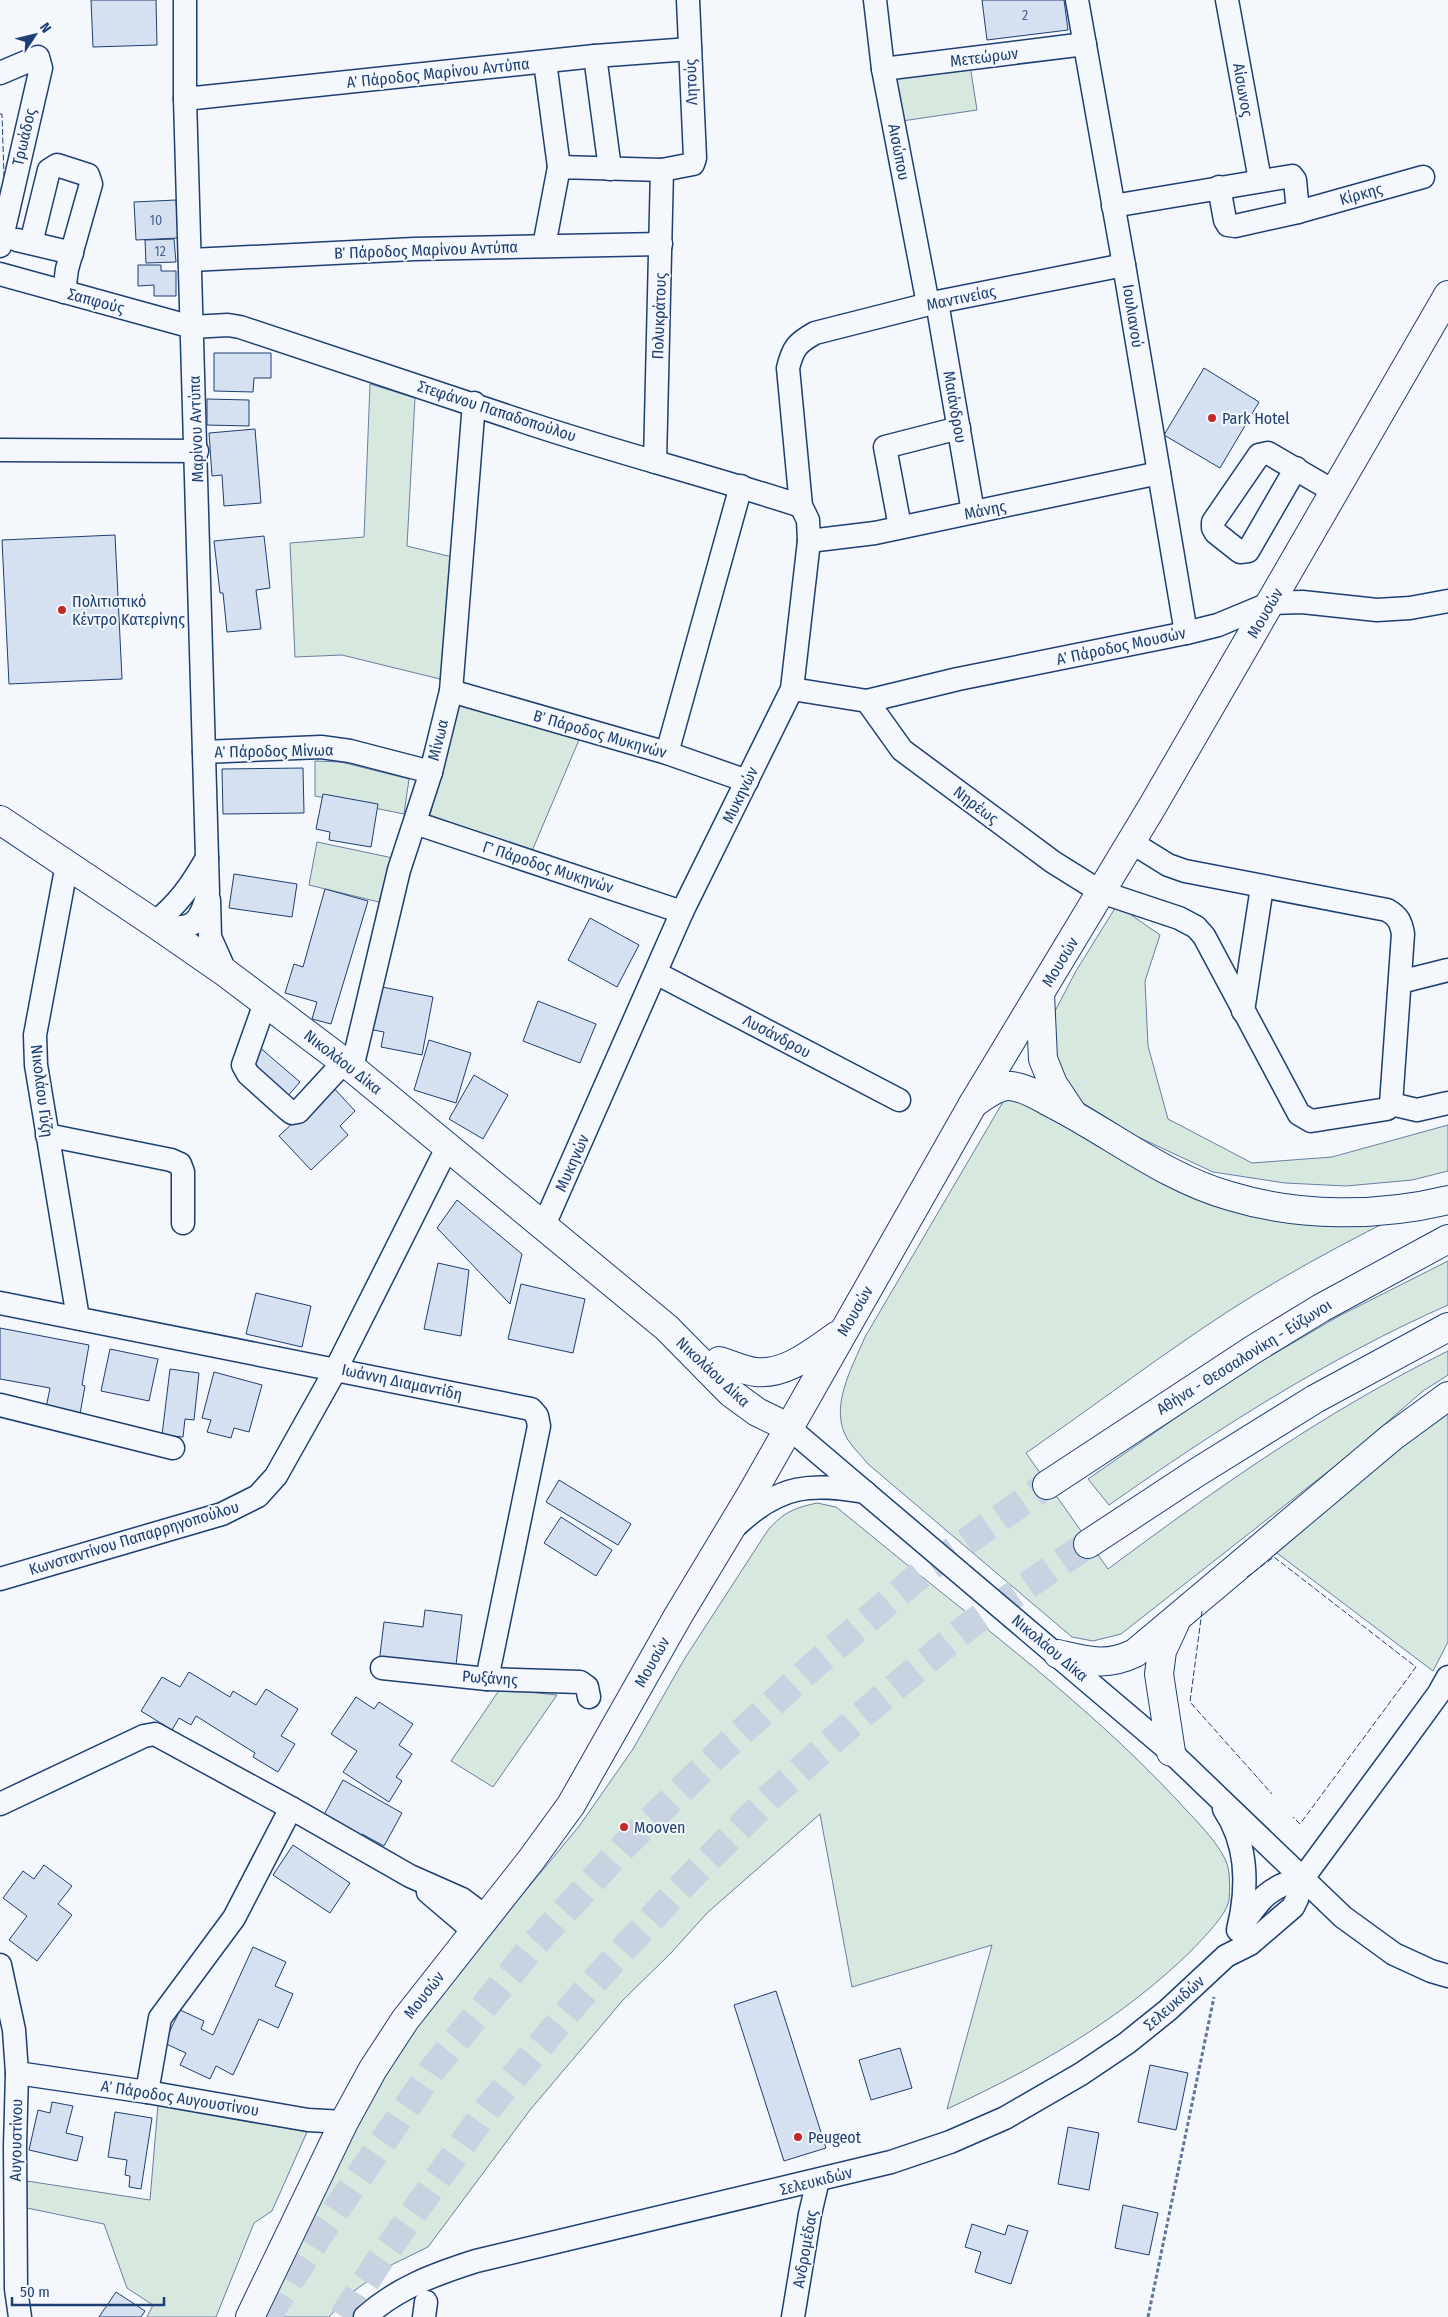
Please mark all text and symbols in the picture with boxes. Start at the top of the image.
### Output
house number: 2 [1022,7,1028,24]
north arrow [10,10,60,60]
text: N [36,20,55,36]
street label: Μετεώρων [949,43,1019,71]
street label: Α΄ Πάροδος Μαρίνου Αντύπα [346,54,530,92]
street label: Λητούς [681,58,701,105]
street label: Αίσωνος [1229,62,1257,119]
street label: Τρωάδος [8,106,40,168]
street label: Αισώπου [884,122,914,182]
street label: Κίρκης [1337,179,1385,209]
house number: 10 [150,212,162,229]
street label: Β΄ Πάροδος Μαρίνου Αντύπα [334,237,518,263]
house number: 12 [154,243,166,260]
street label: Πολυκράτους [648,272,670,360]
street label: Μαντινείας [925,281,998,315]
street label: Ιουλιανού [1119,283,1147,349]
street label: Σαπφούς [66,284,127,318]
street label: Μαιάνδρου [939,369,971,445]
street label: Μαρίνου Αντύπα [185,375,207,483]
street label: Στεφάνου Παπαδοπούλου [415,376,579,446]
place label: Park Hotel [1222,409,1289,428]
marker: Park Hotel [1206,412,1218,424]
street label: Μάνης [962,496,1008,524]
street label: Μουσών [1243,585,1287,641]
place label: Πολιτιστικό Κέντρο Κατερίνης [72,592,185,629]
marker: Πολιτιστικό Κέντρο Κατερίνης [56,604,68,616]
street label: Α΄ Πάροδος Μουσών [1055,623,1187,669]
street label: Β΄ Πάροδος Μυκηνών [531,706,669,762]
street label: Μίνωα [424,717,452,763]
street label: Α΄ Πάροδος Μίνωα [214,740,334,762]
street label: Μυκηνών [718,764,762,826]
street label: Νηρέως [950,782,1002,828]
street label: Γ΄ Πάροδος Μυκηνών [480,837,616,897]
street label: Μουσών [1038,934,1082,990]
street label: Λυσάνδρου [740,1010,814,1062]
street label: Νικολάου Δίκα [300,1026,386,1098]
street label: Νικολάου Γύζη [27,1044,57,1138]
street label: Μυκηνών [551,1131,593,1195]
street label: Μουσών [833,1283,877,1339]
street label: Αθήνα - Θεσσαλονίκη - Εύζωνοι [1153,1295,1335,1419]
street label: Νικολάου Δίκα [672,1333,754,1411]
street label: Ιωάννη Διαμαντίδη [340,1360,464,1404]
street label: Κωνσταντίνου Παπαρρηγοπούλου [27,1497,241,1579]
street label: Νικολάου Δίκα [1008,1611,1092,1685]
street label: Μουσών [630,1634,674,1690]
street label: Ρωξάνης [462,1667,519,1689]
place label: Mooven [634,1818,686,1837]
marker: Mooven [618,1821,630,1833]
street label: Μουσών [400,1968,448,2022]
street label: Σελευκιδών [1140,1972,1208,2034]
street label: Α΄ Πάροδος Αυγουστίνου [100,2076,260,2120]
street label: Αυγουστίνου [6,2098,26,2182]
place label: Peugeot [808,2128,862,2147]
marker: Peugeot [792,2131,804,2143]
street label: Σελευκιδών [778,2163,854,2199]
street label: Ανδρομέδας [789,2208,821,2289]
scale bar [12,2274,165,2306]
text: 50 m [20,2283,50,2301]

